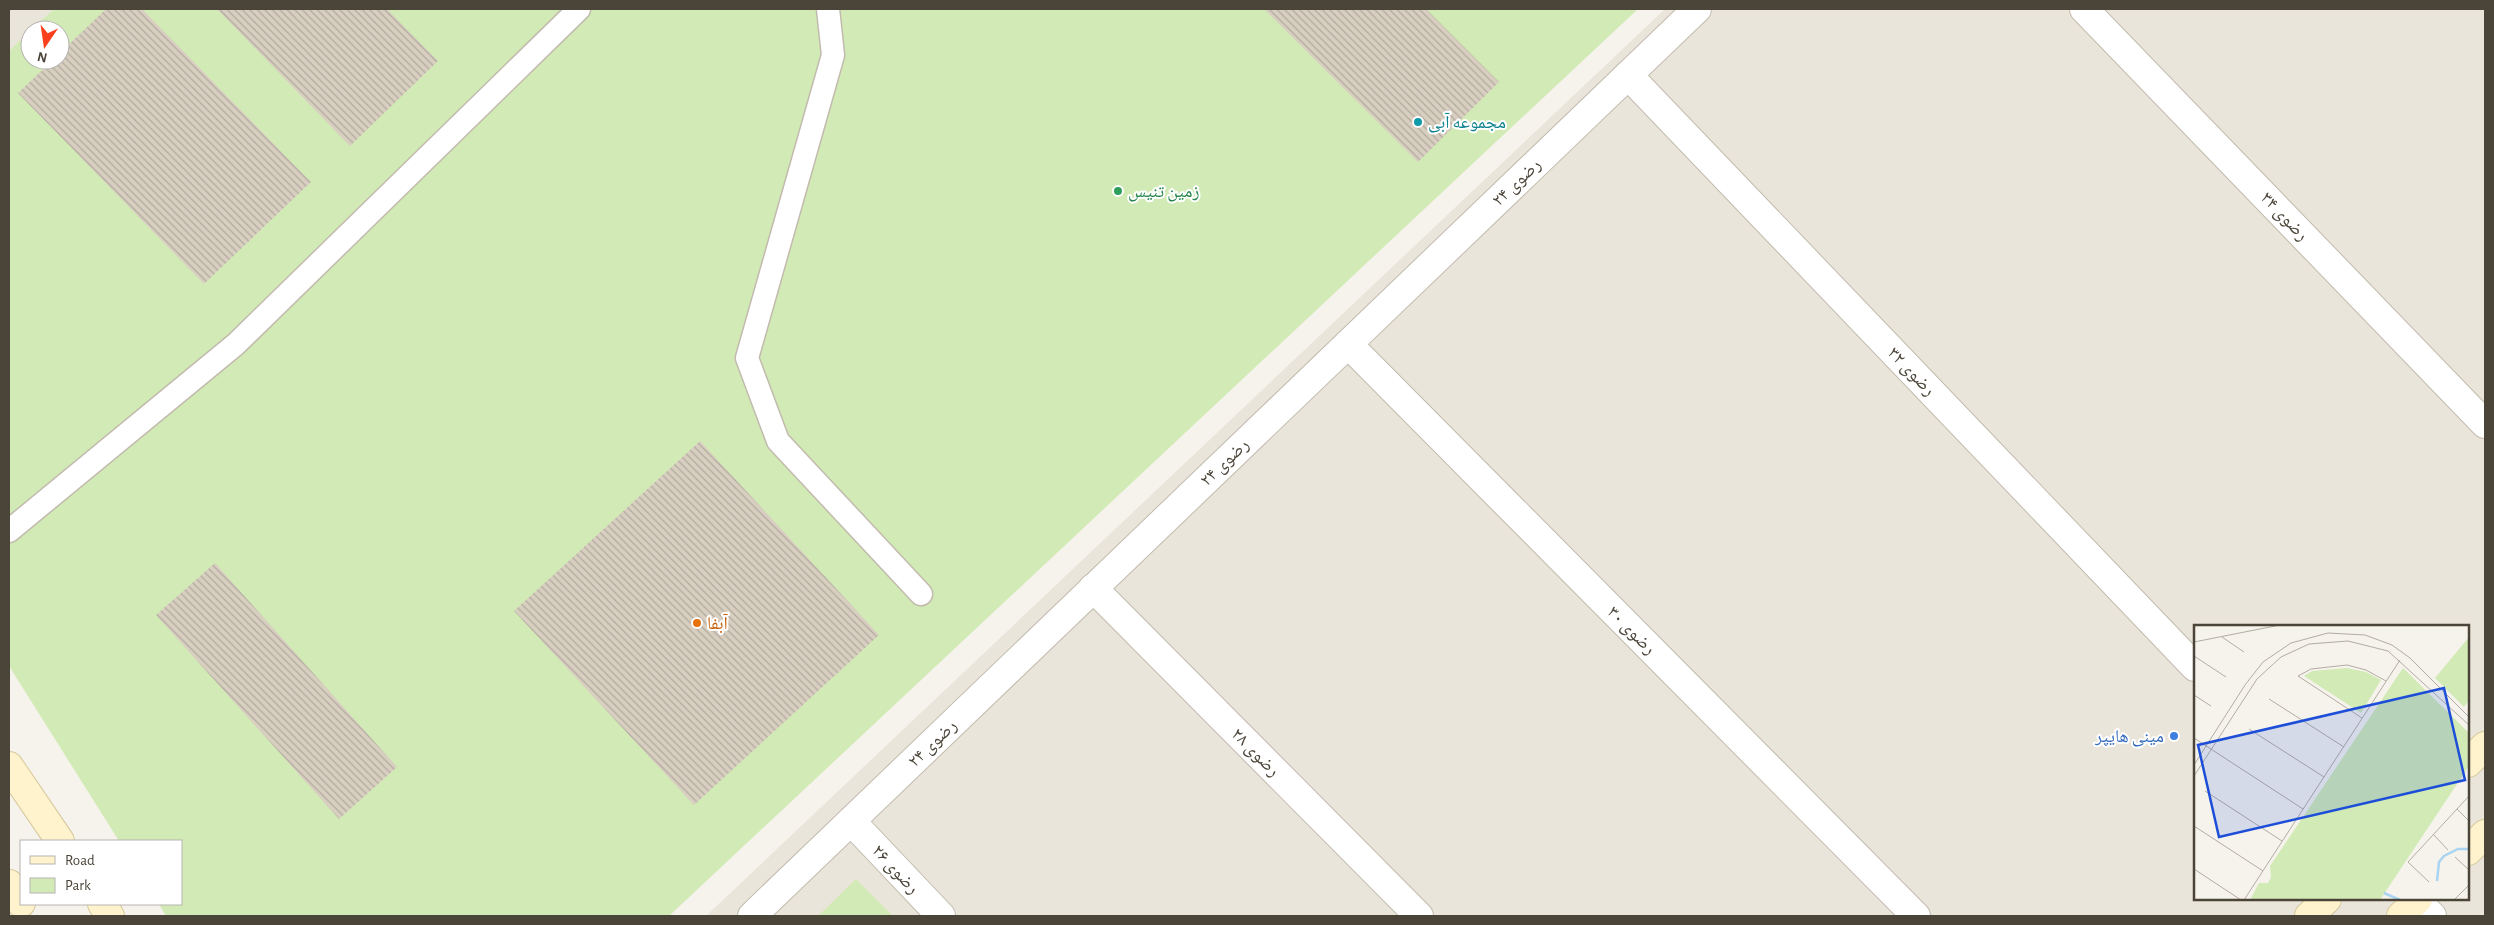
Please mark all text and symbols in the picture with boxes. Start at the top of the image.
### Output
north arrow [20,20,70,70]
text: N [36,49,49,65]
place label: مجموعه آبی [1428,112,1506,133]
marker: مجموعه آبی [1412,116,1424,128]
street label: رضوی ۲۴ [1489,155,1545,211]
place label: زمین تنیس [1128,183,1199,202]
marker: زمین تنیس [1112,185,1124,197]
street label: رضوی ۳۴ [2256,189,2312,245]
street label: رضوی ۳۲ [1883,344,1939,400]
street label: رضوی ۲۴ [1197,435,1253,491]
street label: رضوی ۳۰ [1603,603,1659,659]
place label: آبفا [707,613,728,634]
marker: آبفا [691,617,703,629]
inset map [2194,625,2469,900]
street label: رضوی ۲۴ [905,716,961,772]
street label: رضوی ۲۸ [1227,725,1283,781]
place label: مینی هایپر [2094,728,2164,747]
marker: مینی هایپر [2168,730,2180,742]
legend [20,840,182,905]
street label: رضوی ۲۶ [868,842,922,898]
text: Road [65,853,95,868]
text: Park [65,878,91,893]

